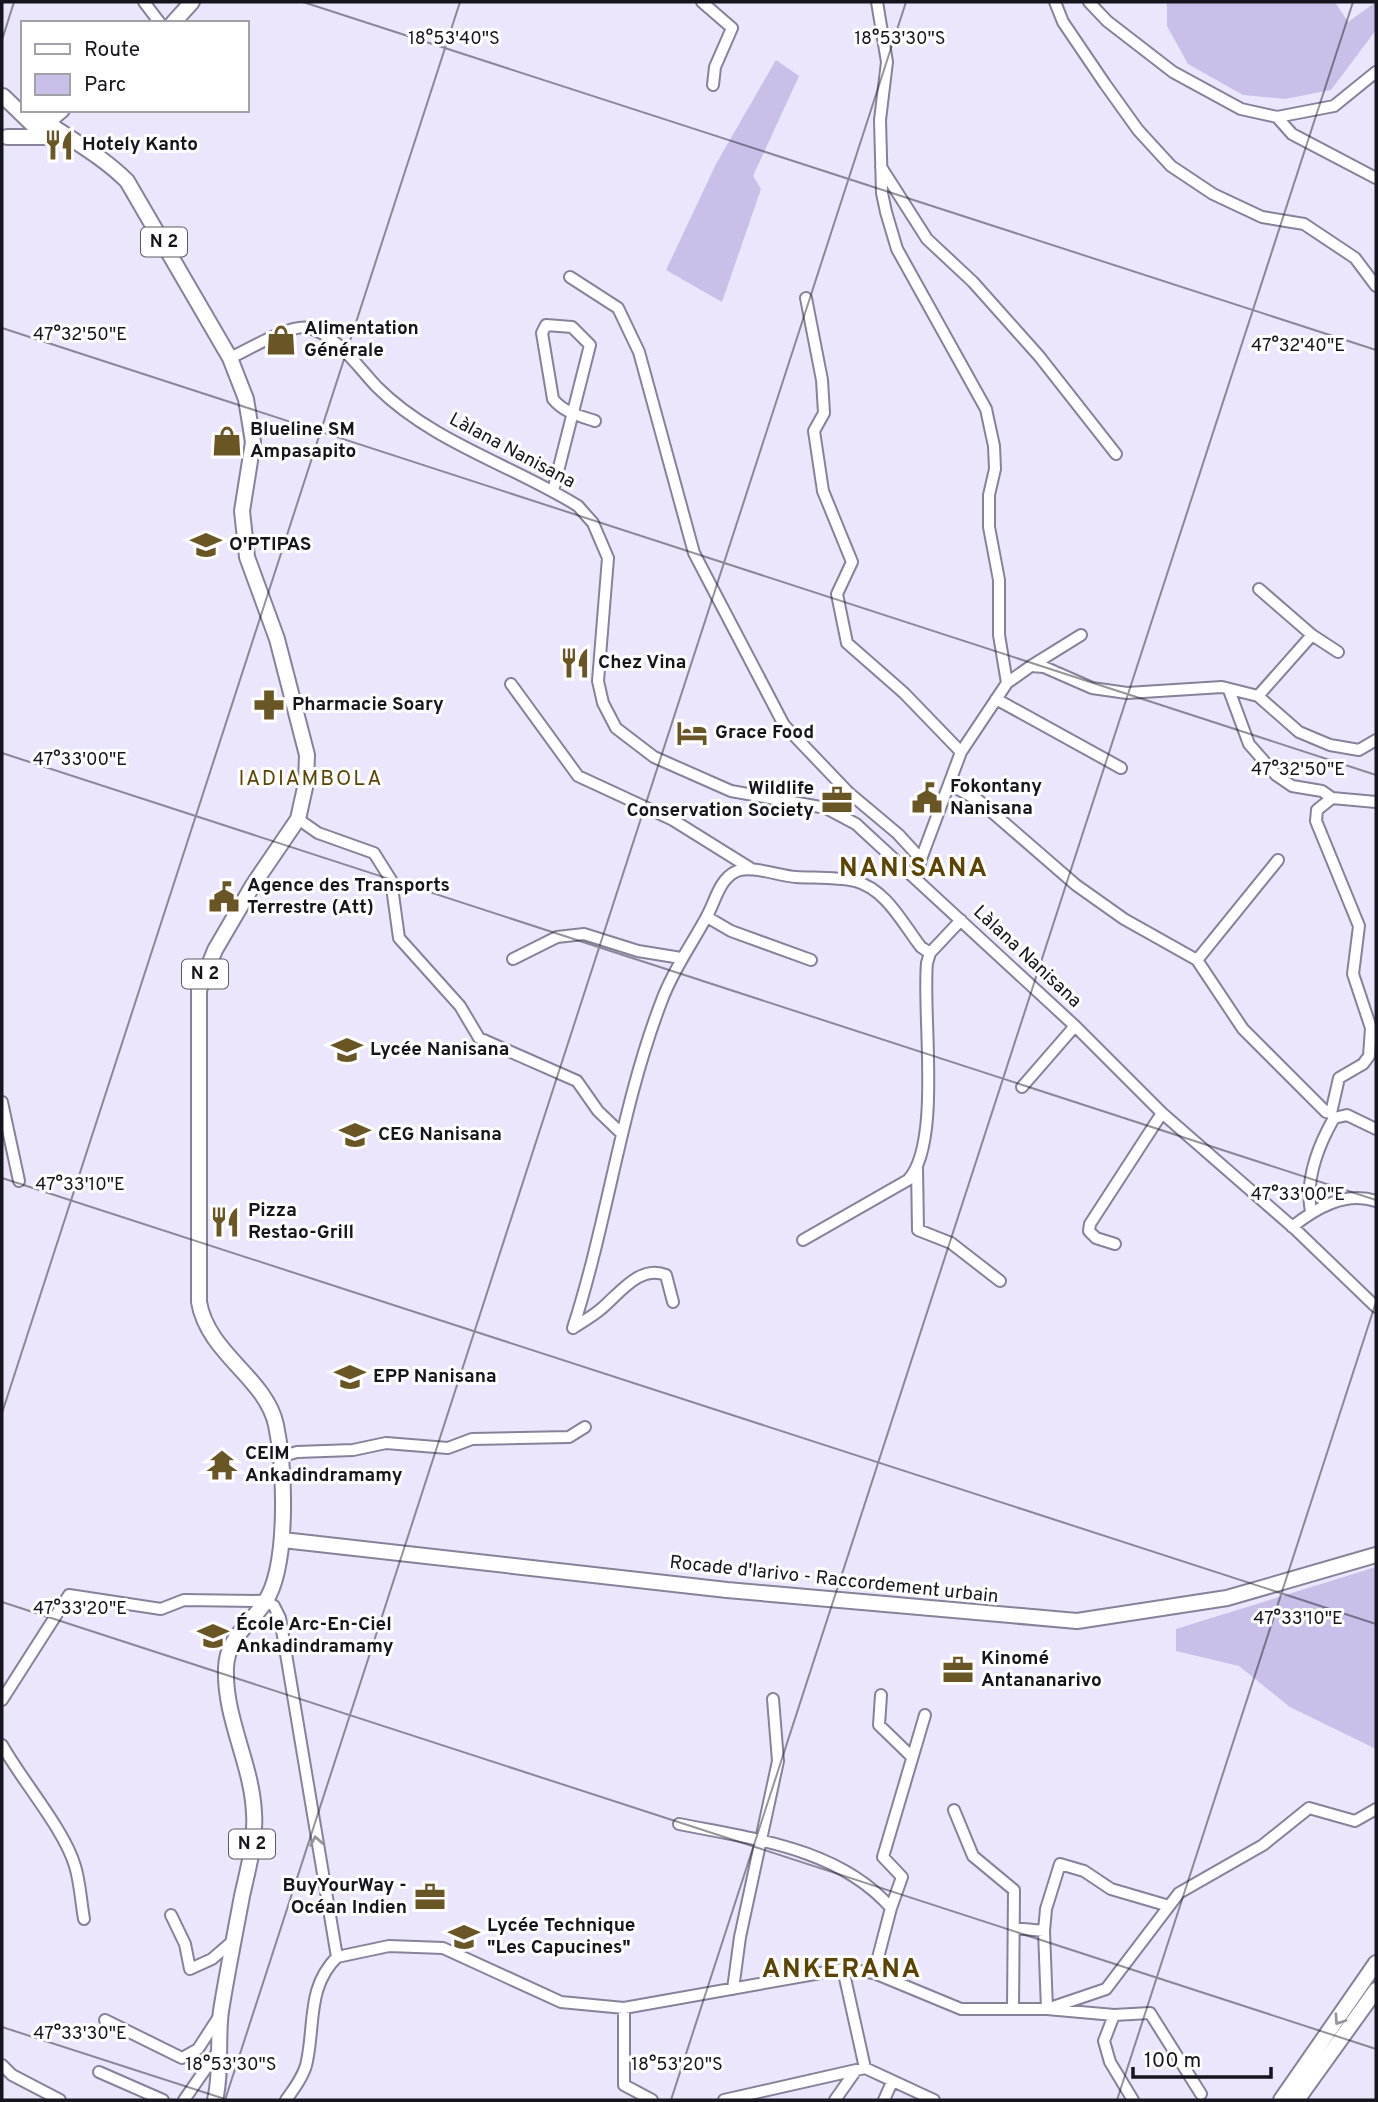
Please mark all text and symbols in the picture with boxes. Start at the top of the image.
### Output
legend [21,21,248,112]
text: 18°53'40"S [408,28,500,51]
text: 18°53'30"S [854,28,946,51]
text: Route [84,37,140,64]
text: Parc [84,72,126,99]
restaurant icon: Hotely Kanto [42,128,76,162]
place label: Hotely Kanto [82,133,198,157]
road number: N 2 [141,228,187,256]
place label: Alimentation Générale [304,317,419,363]
shop icon: Alimentation Générale [264,323,298,357]
text: 47°32'50"E [33,324,127,347]
text: 47°32'40"E [1251,335,1345,358]
street label: Làlana Nanisana [445,408,579,494]
place label: Blueline SM Ampasapito [250,418,356,464]
shop icon: Blueline SM Ampasapito [210,424,244,458]
school or university icon: O'PTIPAS [189,528,223,562]
place label: O'PTIPAS [229,533,311,557]
restaurant icon: Chez Vina [558,646,592,680]
place label: Chez Vina [598,651,686,675]
pharmacy icon: Pharmacie Soary [252,688,286,722]
place label: Pharmacie Soary [292,693,444,717]
hotel icon: Grace Food [675,716,709,750]
place label: Grace Food [715,721,814,745]
text: 47°33'00"E [33,749,127,772]
text: 47°32'50"E [1251,759,1345,782]
district label: IADIAMBOLA [238,766,384,793]
place label: Fokontany Nanisana [950,775,1042,821]
place label: Wildlife Conservation Society [626,777,814,823]
public building icon: Fokontany Nanisana [910,781,944,815]
office icon: Wildlife Conservation Society [820,783,854,817]
district label: NANISANA [839,853,989,886]
place label: Agence des Transports Terrestre (Att) [247,874,450,920]
public building icon: Agence des Transports Terrestre (Att) [207,880,241,914]
street label: Làlana Nanisana [968,901,1086,1013]
road number: N 2 [182,959,228,988]
school or university icon: Lycée Nanisana [330,1033,364,1067]
place label: Lycée Nanisana [370,1038,509,1062]
school or university icon: CEG Nanisana [338,1118,372,1152]
place label: CEG Nanisana [378,1123,502,1147]
text: 47°33'10"E [35,1174,125,1197]
text: 47°33'00"E [1251,1184,1345,1207]
place label: Pizza Restao-Grill [248,1199,354,1245]
restaurant icon: Pizza Restao-Grill [208,1205,242,1239]
school or university icon: EPP Nanisana [333,1360,367,1394]
place label: EPP Nanisana [373,1365,497,1389]
place label: CEIM Ankadindramamy [245,1442,403,1488]
temple icon: CEIM Ankadindramamy [205,1448,239,1482]
street label: Rocade d'Iarivo - Raccordement urbain [668,1551,1000,1609]
text: 47°33'20"E [33,1598,127,1621]
text: 47°33'10"E [1253,1608,1343,1631]
place label: École Arc-En-Ciel Ankadindramamy [236,1612,394,1659]
school or university icon: École Arc-En-Ciel Ankadindramamy [196,1619,230,1653]
place label: Kinomé Antananarivo [981,1647,1102,1693]
office icon: Kinomé Antananarivo [941,1653,975,1687]
road number: N 2 [229,1830,275,1858]
one-way arrow [309,1835,324,1847]
place label: BuyYourWay - Océan Indien [283,1874,407,1920]
office icon: BuyYourWay - Océan Indien [413,1880,447,1914]
place label: Lycée Technique "Les Capucines" [487,1914,635,1960]
school or university icon: Lycée Technique "Les Capucines" [447,1920,481,1954]
district label: ANKERANA [762,1954,922,1987]
one-way arrow [1334,2012,1347,2025]
text: 47°33'30"E [33,2023,127,2046]
scale bar [1133,2036,1271,2080]
text: 100 m [1144,2048,1201,2075]
text: 18°53'30"S [185,2054,277,2077]
text: 18°53'20"S [631,2054,723,2077]

